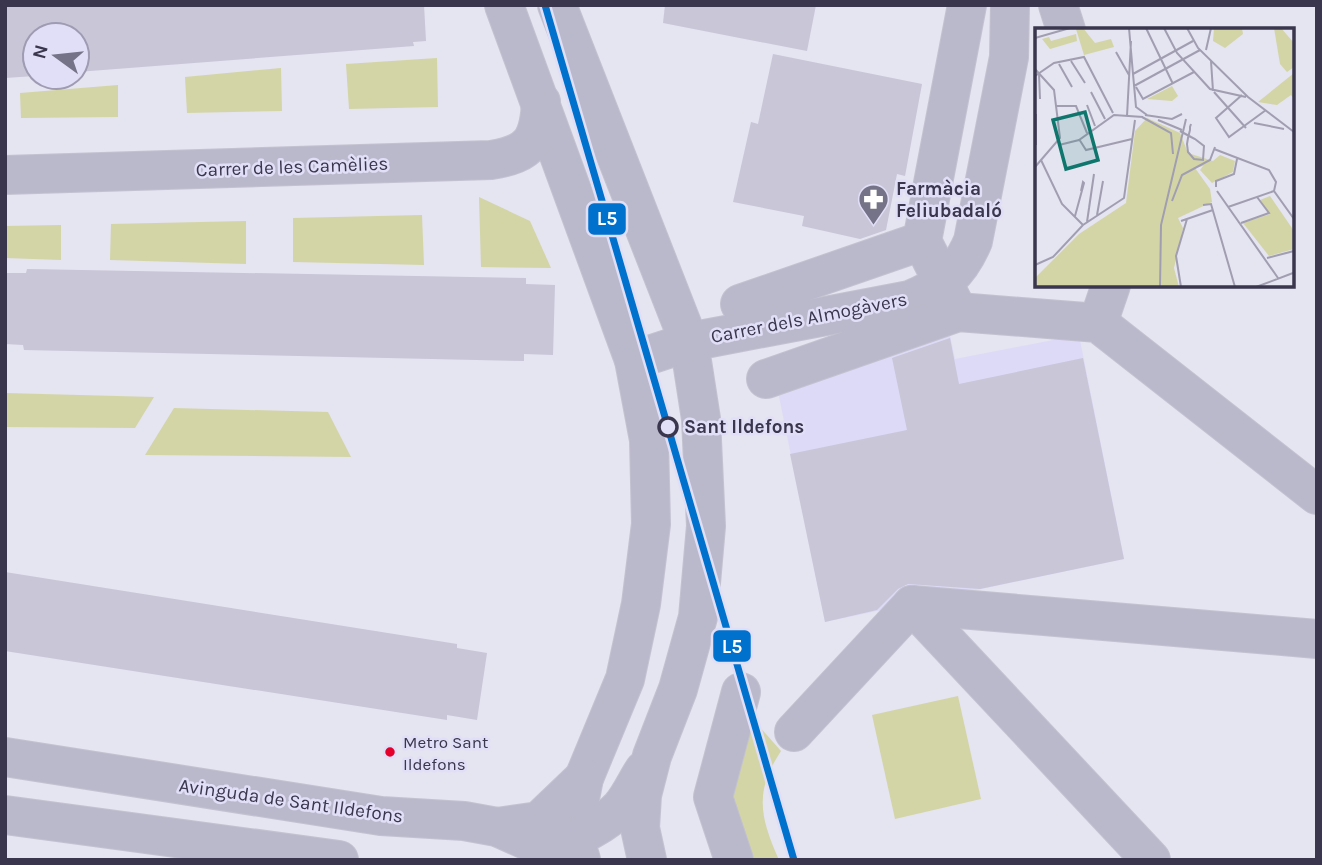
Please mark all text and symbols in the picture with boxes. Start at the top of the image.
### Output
north arrow [21,21,91,91]
inset map [1035,28,1294,287]
text: N [28,42,53,61]
street label: Carrer de les Camèlies [195,153,389,181]
place label: Farmàcia Feliubadaló [896,178,1002,222]
pharmacy icon: Farmàcia Feliubadaló [856,183,890,227]
line badge: L5 [587,202,627,236]
text: L5 [597,208,617,230]
street label: Carrer dels Almogàvers [709,288,909,348]
place label: Sant Ildefons [684,416,804,438]
marker: Sant Ildefons [658,417,678,437]
line badge: L5 [712,629,752,663]
text: L5 [722,636,742,658]
place label: Metro Sant Ildefons [403,732,488,774]
marker: Metro Sant Ildefons [383,745,397,759]
street label: Avinguda de Sant Ildefons [177,774,405,828]

